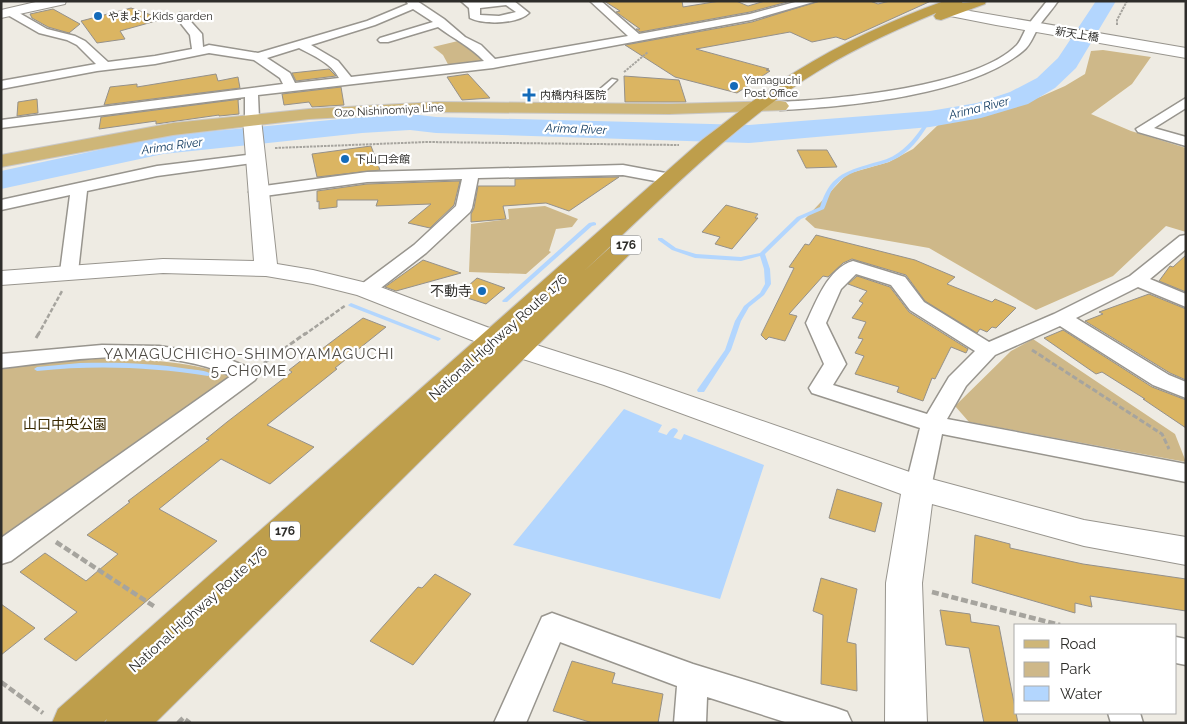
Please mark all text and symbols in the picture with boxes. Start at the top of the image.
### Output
marker: やまよしKids garden [92,10,104,22]
place label: やまよしKids garden [108,10,213,23]
street label: 新天上橋 [1054,25,1100,44]
place label: Yamaguchi Post Office [744,74,800,100]
marker: Yamaguchi Post Office [728,80,740,92]
marker: 内橋内科医院 [522,88,536,102]
place label: 内橋内科医院 [540,89,606,102]
water label: Arima River [946,94,1011,122]
street label: Ozo Nishinomiya Line [334,101,445,120]
water label: Arima River [544,121,608,137]
water label: Arima River [140,135,204,157]
marker: 下山口会館 [339,153,351,165]
place label: 下山口会館 [355,153,410,166]
road number: 176 [611,236,641,254]
street label: National Highway Route 176 [426,271,570,403]
place label: 不動寺 [430,283,472,299]
marker: 不動寺 [476,285,488,297]
district label: YAMAGUCHICHO-SHIMOYAMAGUCHI 5-CHOME [103,345,395,380]
park label: 山口中央公園 [23,416,107,432]
road number: 176 [270,522,300,540]
street label: National Highway Route 176 [126,543,270,675]
legend [1014,624,1177,714]
text: Road [1060,635,1096,653]
text: Park [1060,660,1091,678]
text: Water [1060,685,1103,703]

